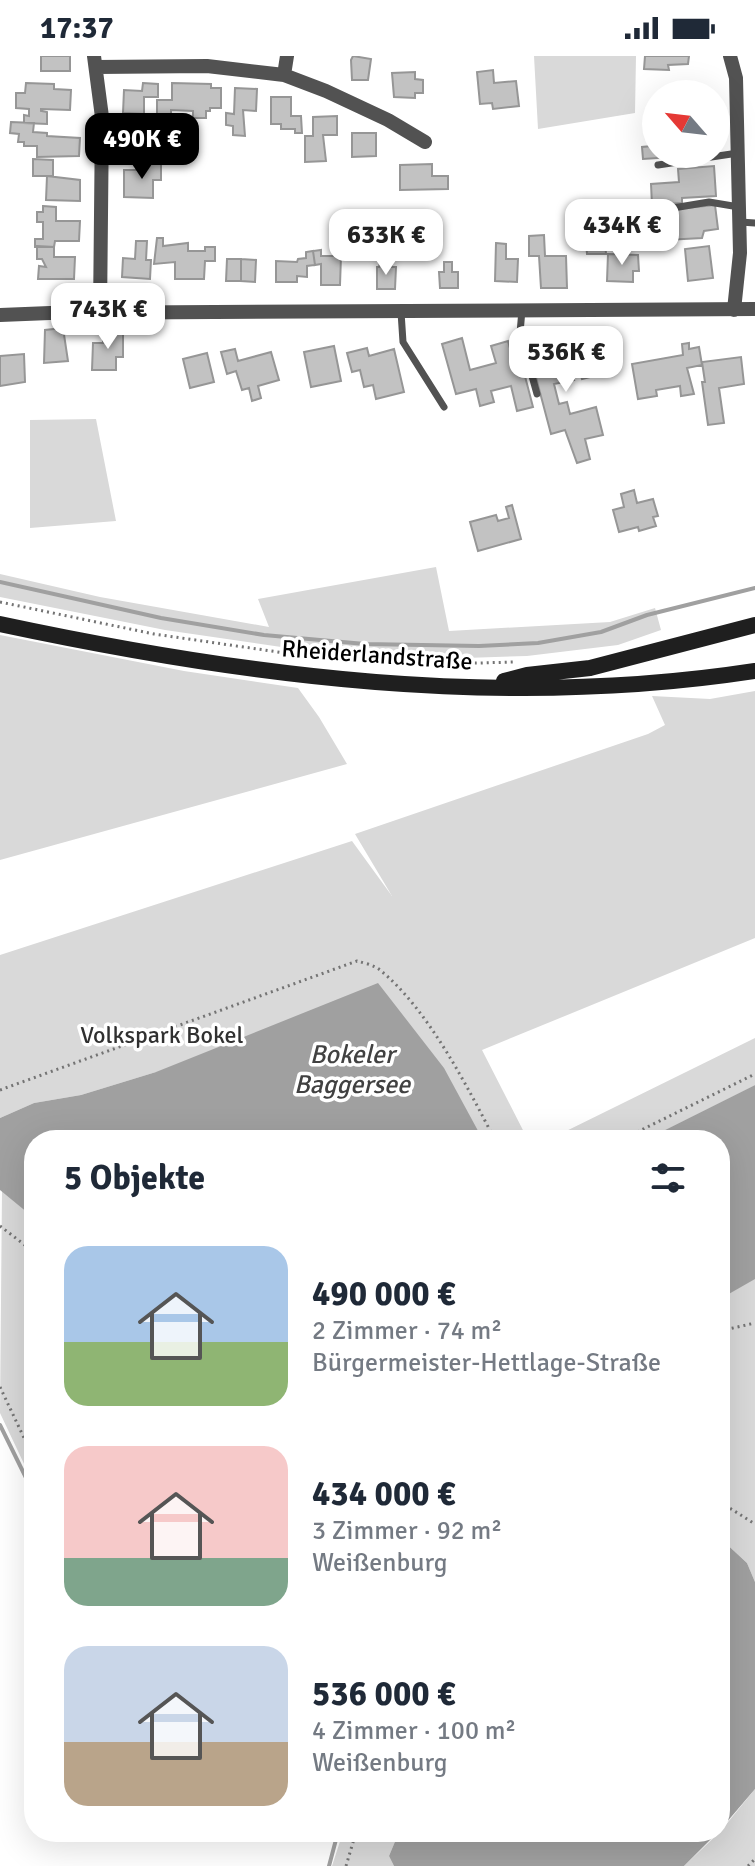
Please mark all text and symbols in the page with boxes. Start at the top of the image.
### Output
text: 17:37 [40,10,114,47]
north arrow [642,80,730,168]
map controls [642,80,730,168]
pin: 490K € [77,113,207,181]
text: 490K € [103,123,181,155]
pin: 434K € [557,199,687,267]
pin: 633K € [321,209,451,277]
text: 434K € [583,209,661,241]
text: 633K € [347,219,425,251]
pin: 743K € [43,283,173,351]
text: 743K € [69,293,147,325]
pin: 536K € [501,326,631,394]
text: 536K € [527,336,605,368]
street label: Rheiderlandstraße [280,633,474,677]
park label: Volkspark Bokel [80,1020,244,1050]
water label: Bokeler Baggersee [294,1039,412,1101]
icon: filters [646,1156,690,1200]
text: 5 Objekte [64,1157,205,1199]
text: 490 000 € [312,1273,455,1315]
icon: home [128,1278,224,1374]
text: 2 Zimmer · 74 m² [312,1315,502,1347]
text: Bürgermeister-Hettlage-Straße [312,1347,661,1379]
text: 434 000 € [312,1473,455,1515]
icon: home [128,1478,224,1574]
text: 3 Zimmer · 92 m² [312,1515,502,1547]
text: Weißenburg [312,1547,448,1579]
text: 536 000 € [312,1673,455,1715]
icon: home [128,1678,224,1774]
text: 4 Zimmer · 100 m² [312,1715,516,1747]
text: Weißenburg [312,1747,448,1779]

